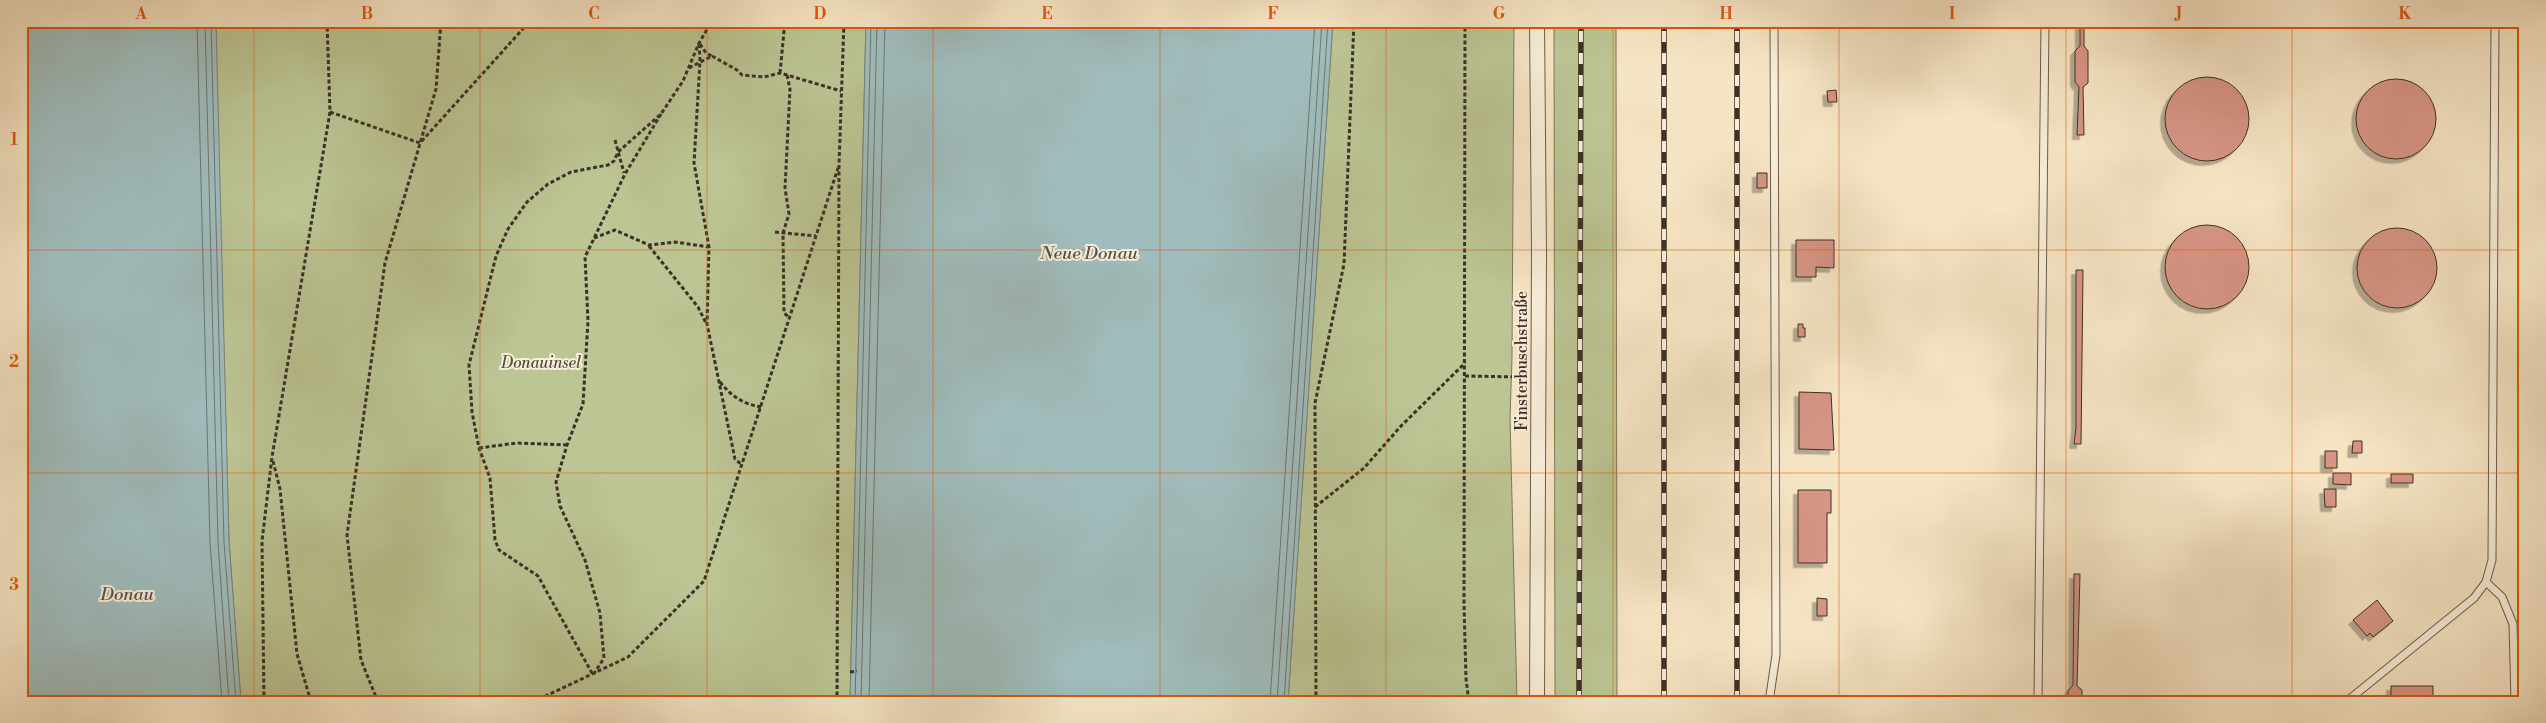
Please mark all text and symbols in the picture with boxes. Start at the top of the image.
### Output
text: A [134,4,147,24]
text: B [361,4,373,24]
text: C [588,4,600,24]
text: D [814,4,827,24]
text: E [1041,4,1053,24]
text: F [1267,4,1279,24]
text: G [1493,4,1506,24]
text: H [1719,4,1733,24]
text: I [1949,4,1955,24]
text: J [2174,4,2182,24]
text: K [2399,4,2413,24]
text: 1 [10,130,18,150]
water label: Neue Donau [1039,242,1139,265]
street label: Finsterbuschstraße [1512,291,1532,431]
text: 2 [9,352,19,372]
park label: Donauinsel [500,353,582,373]
text: 3 [9,575,19,595]
water label: Donau [99,583,154,606]

